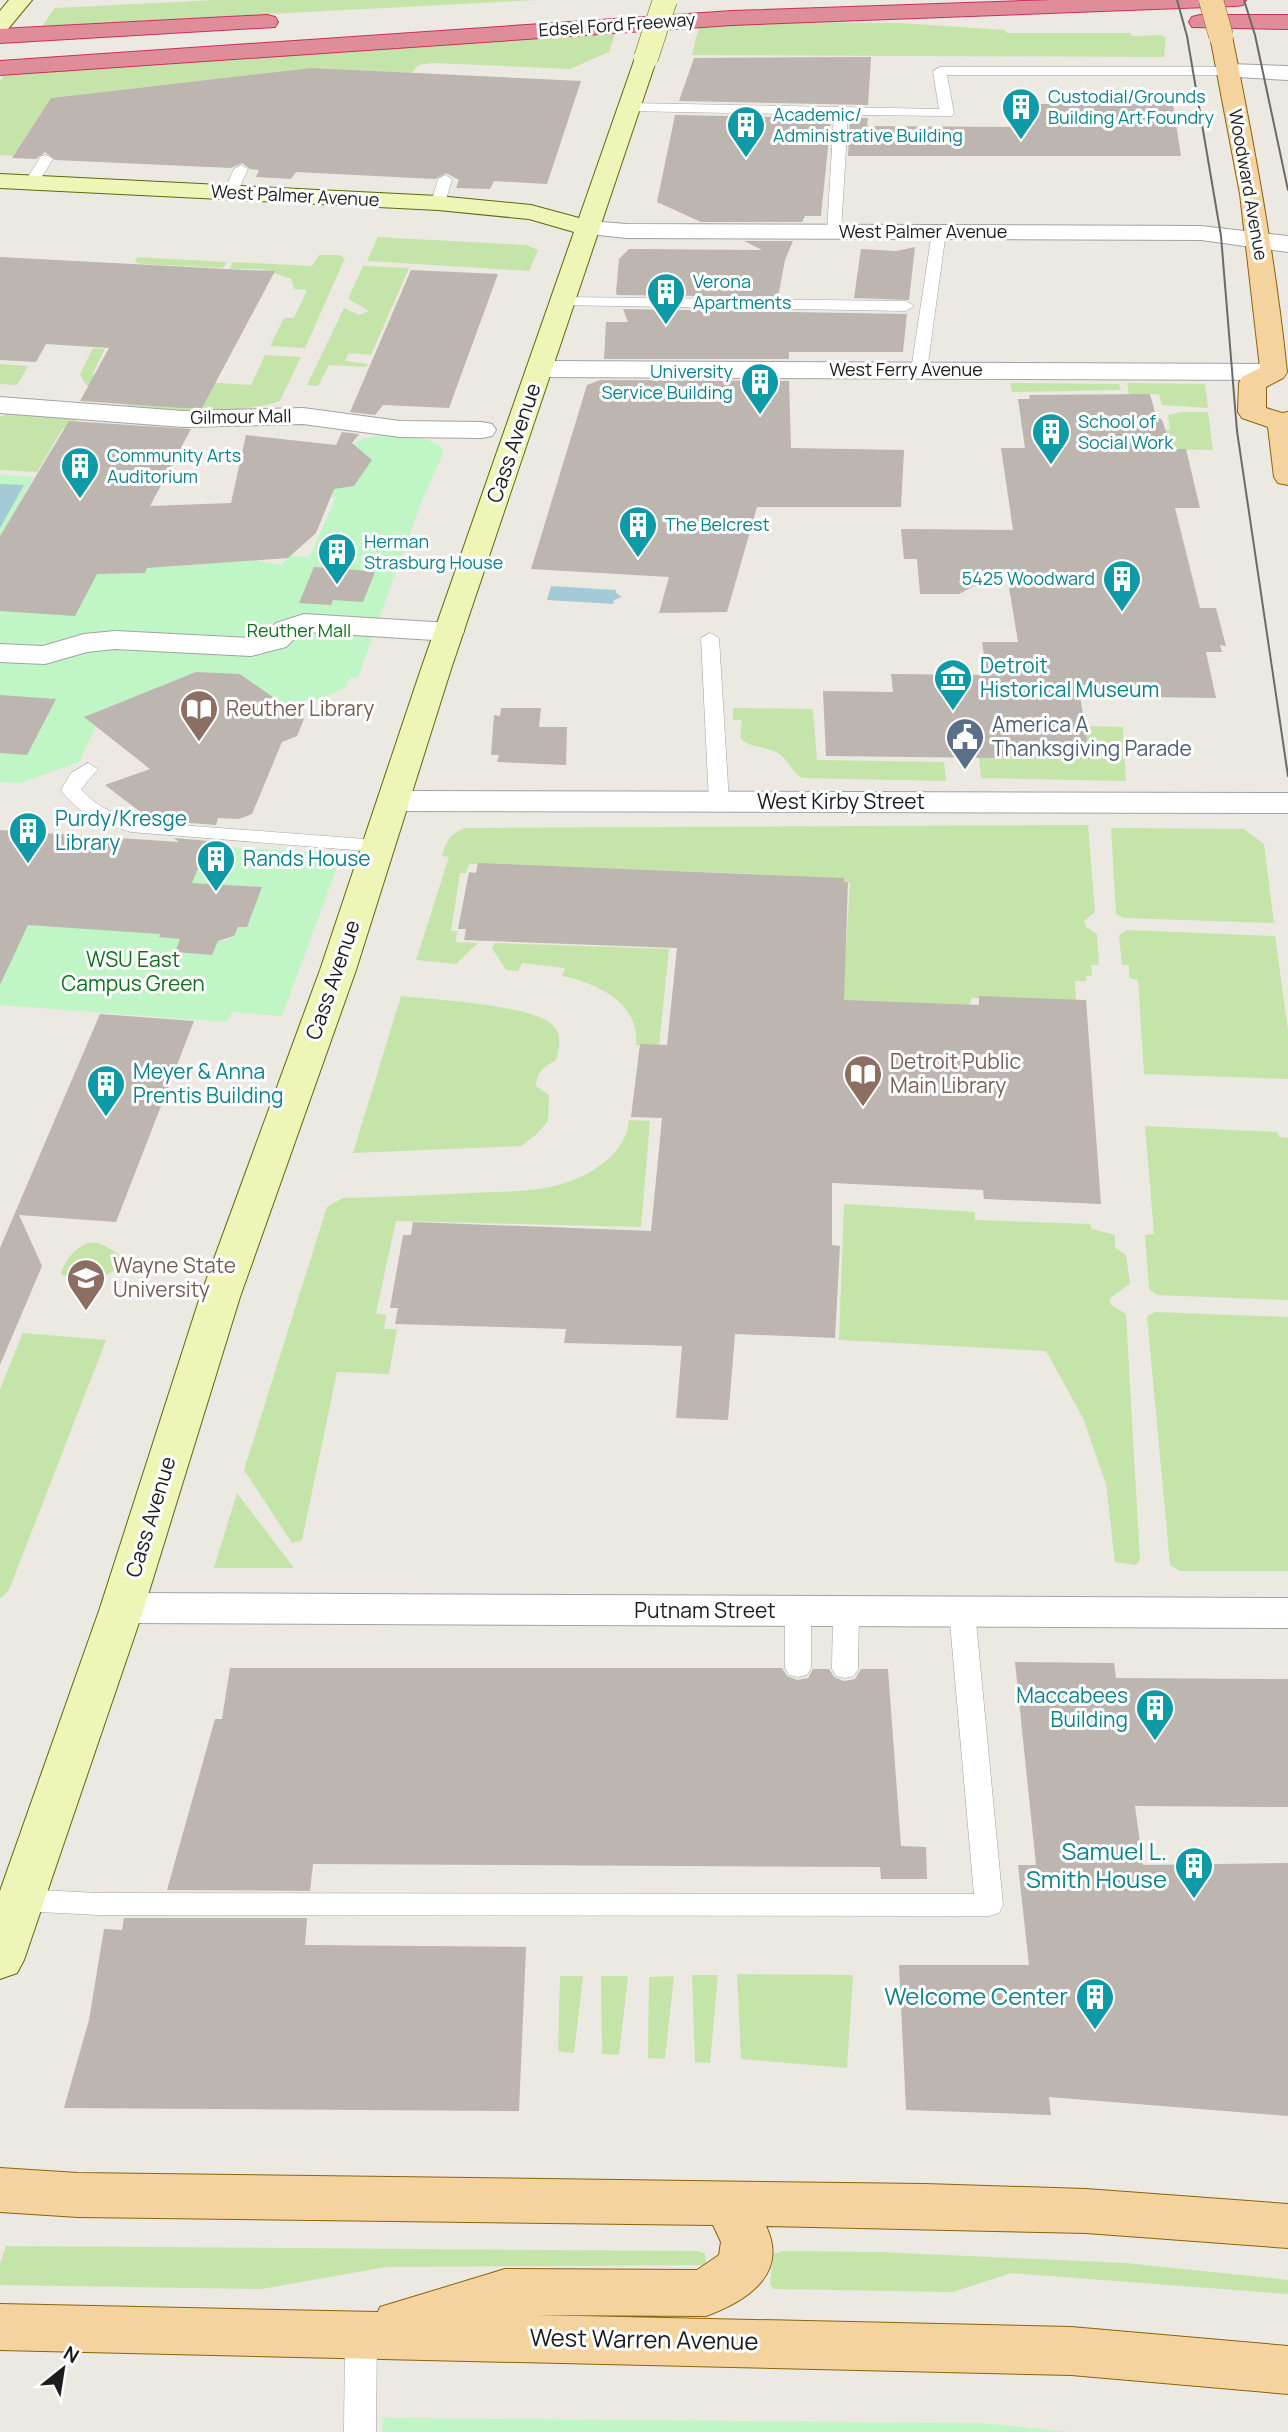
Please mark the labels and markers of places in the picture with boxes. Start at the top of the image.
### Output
place label: Custodial/Grounds Building Art Foundry [1048,84,1214,129]
building icon: Custodial/Grounds Building Art Foundry [1000,86,1042,141]
place label: Academic/ Administrative Building [773,102,963,147]
building icon: Academic/ Administrative Building [725,104,767,159]
place label: Verona Apartments [693,269,792,314]
building icon: Verona Apartments [645,271,687,326]
place label: University Service Building [601,359,733,404]
building icon: University Service Building [739,361,781,416]
place label: School of Social Work [1078,409,1174,454]
building icon: School of Social Work [1030,411,1072,466]
place label: Community Arts Auditorium [107,443,241,488]
building icon: Community Arts Auditorium [59,445,101,500]
building icon: The Belcrest [617,504,659,559]
place label: The Belcrest [665,512,770,536]
place label: Herman Strasburg House [364,529,503,574]
building icon: Herman Strasburg House [316,531,358,586]
building icon: 5425 Woodward [1101,558,1143,613]
place label: 5425 Woodward [962,566,1095,590]
place label: Detroit Historical Museum [980,651,1159,703]
museum icon: Detroit Historical Museum [932,657,974,712]
library icon: Reuther Library [178,688,220,743]
place label: Reuther Library [226,694,374,722]
place label: America A Thanksgiving Parade [992,710,1192,762]
public building icon: America A Thanksgiving Parade [944,716,986,771]
place label: Purdy/Kresge Library [55,804,187,856]
building icon: Purdy/Kresge Library [7,810,49,865]
building icon: Rands House [195,838,237,893]
place label: Rands House [243,844,371,872]
place label: Detroit Public Main Library [890,1047,1021,1099]
library icon: Detroit Public Main Library [842,1053,884,1108]
place label: Meyer & Anna Prentis Building [133,1057,283,1109]
building icon: Meyer & Anna Prentis Building [85,1063,127,1118]
place label: Wayne State University [113,1251,236,1303]
school or university icon: Wayne State University [65,1257,107,1312]
place label: Maccabees Building [1016,1681,1128,1733]
building icon: Maccabees Building [1134,1687,1176,1742]
place label: Samuel L. Smith House [1026,1834,1167,1895]
building icon: Samuel L. Smith House [1173,1845,1215,1900]
building icon: Welcome Center [1074,1976,1116,2031]
place label: Welcome Center [884,1979,1068,2012]

